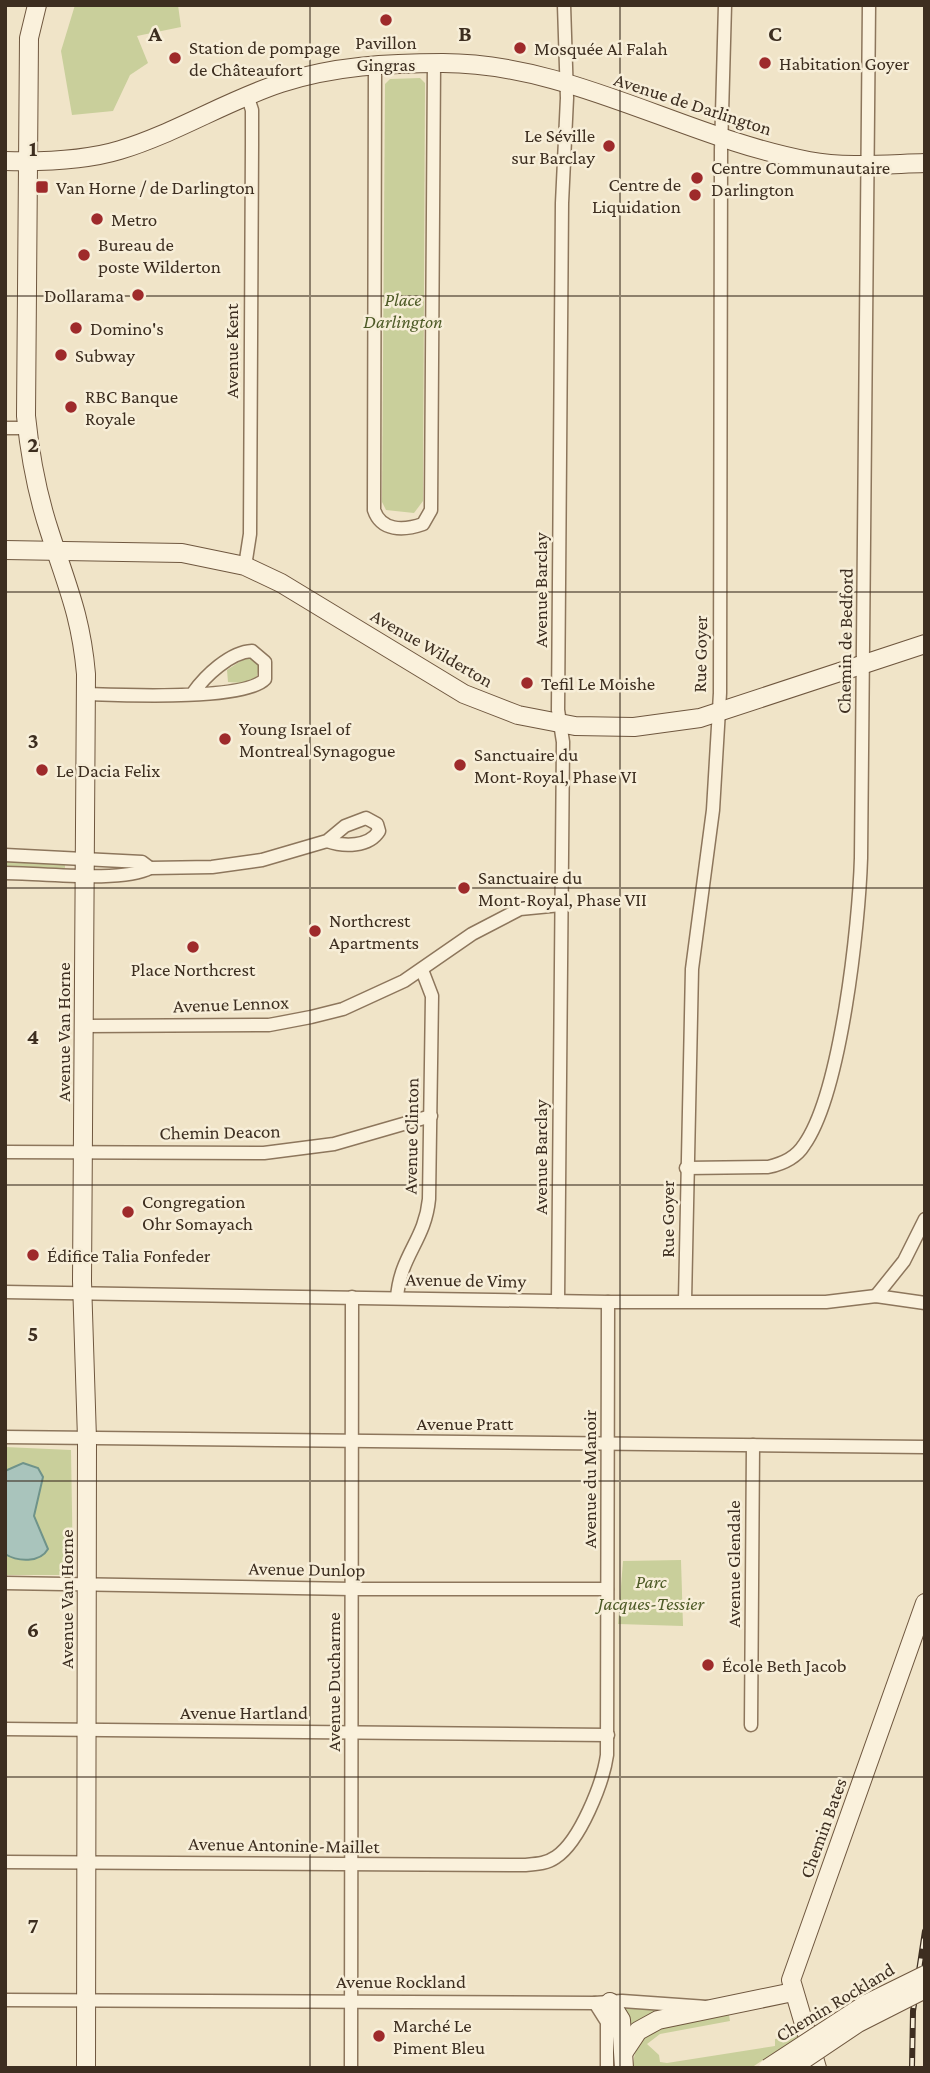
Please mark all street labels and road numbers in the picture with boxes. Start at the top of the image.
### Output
street label: Avenue de Darlington [611,69,775,139]
street label: Avenue Kent [221,303,242,399]
street label: Avenue Barclay [530,532,551,648]
street label: Chemin de Bedford [833,568,857,714]
street label: Avenue Wilderton [367,605,497,691]
street label: Rue Goyer [689,615,711,693]
street label: Avenue Van Horne [53,962,74,1102]
street label: Avenue Lennox [173,991,289,1017]
street label: Avenue Clinton [399,1077,423,1195]
street label: Avenue Barclay [530,1099,551,1215]
street label: Chemin Deacon [159,1120,281,1144]
street label: Rue Goyer [657,1180,678,1258]
street label: Avenue de Vimy [405,1268,527,1292]
street label: Avenue du Manoir [579,1409,600,1549]
street label: Avenue Pratt [417,1413,514,1434]
street label: Avenue Glendale [723,1500,744,1628]
street label: Avenue Van Horne [56,1529,77,1669]
street label: Avenue Dunlop [248,1557,366,1581]
street label: Avenue Ducharme [323,1612,344,1752]
street label: Avenue Hartland [180,1702,308,1723]
street label: Chemin Bates [795,1775,851,1881]
street label: Avenue Antonine-Maillet [188,1833,380,1857]
street label: Chemin Rockland [772,1958,898,2046]
street label: Avenue Rockland [336,1971,466,1992]

